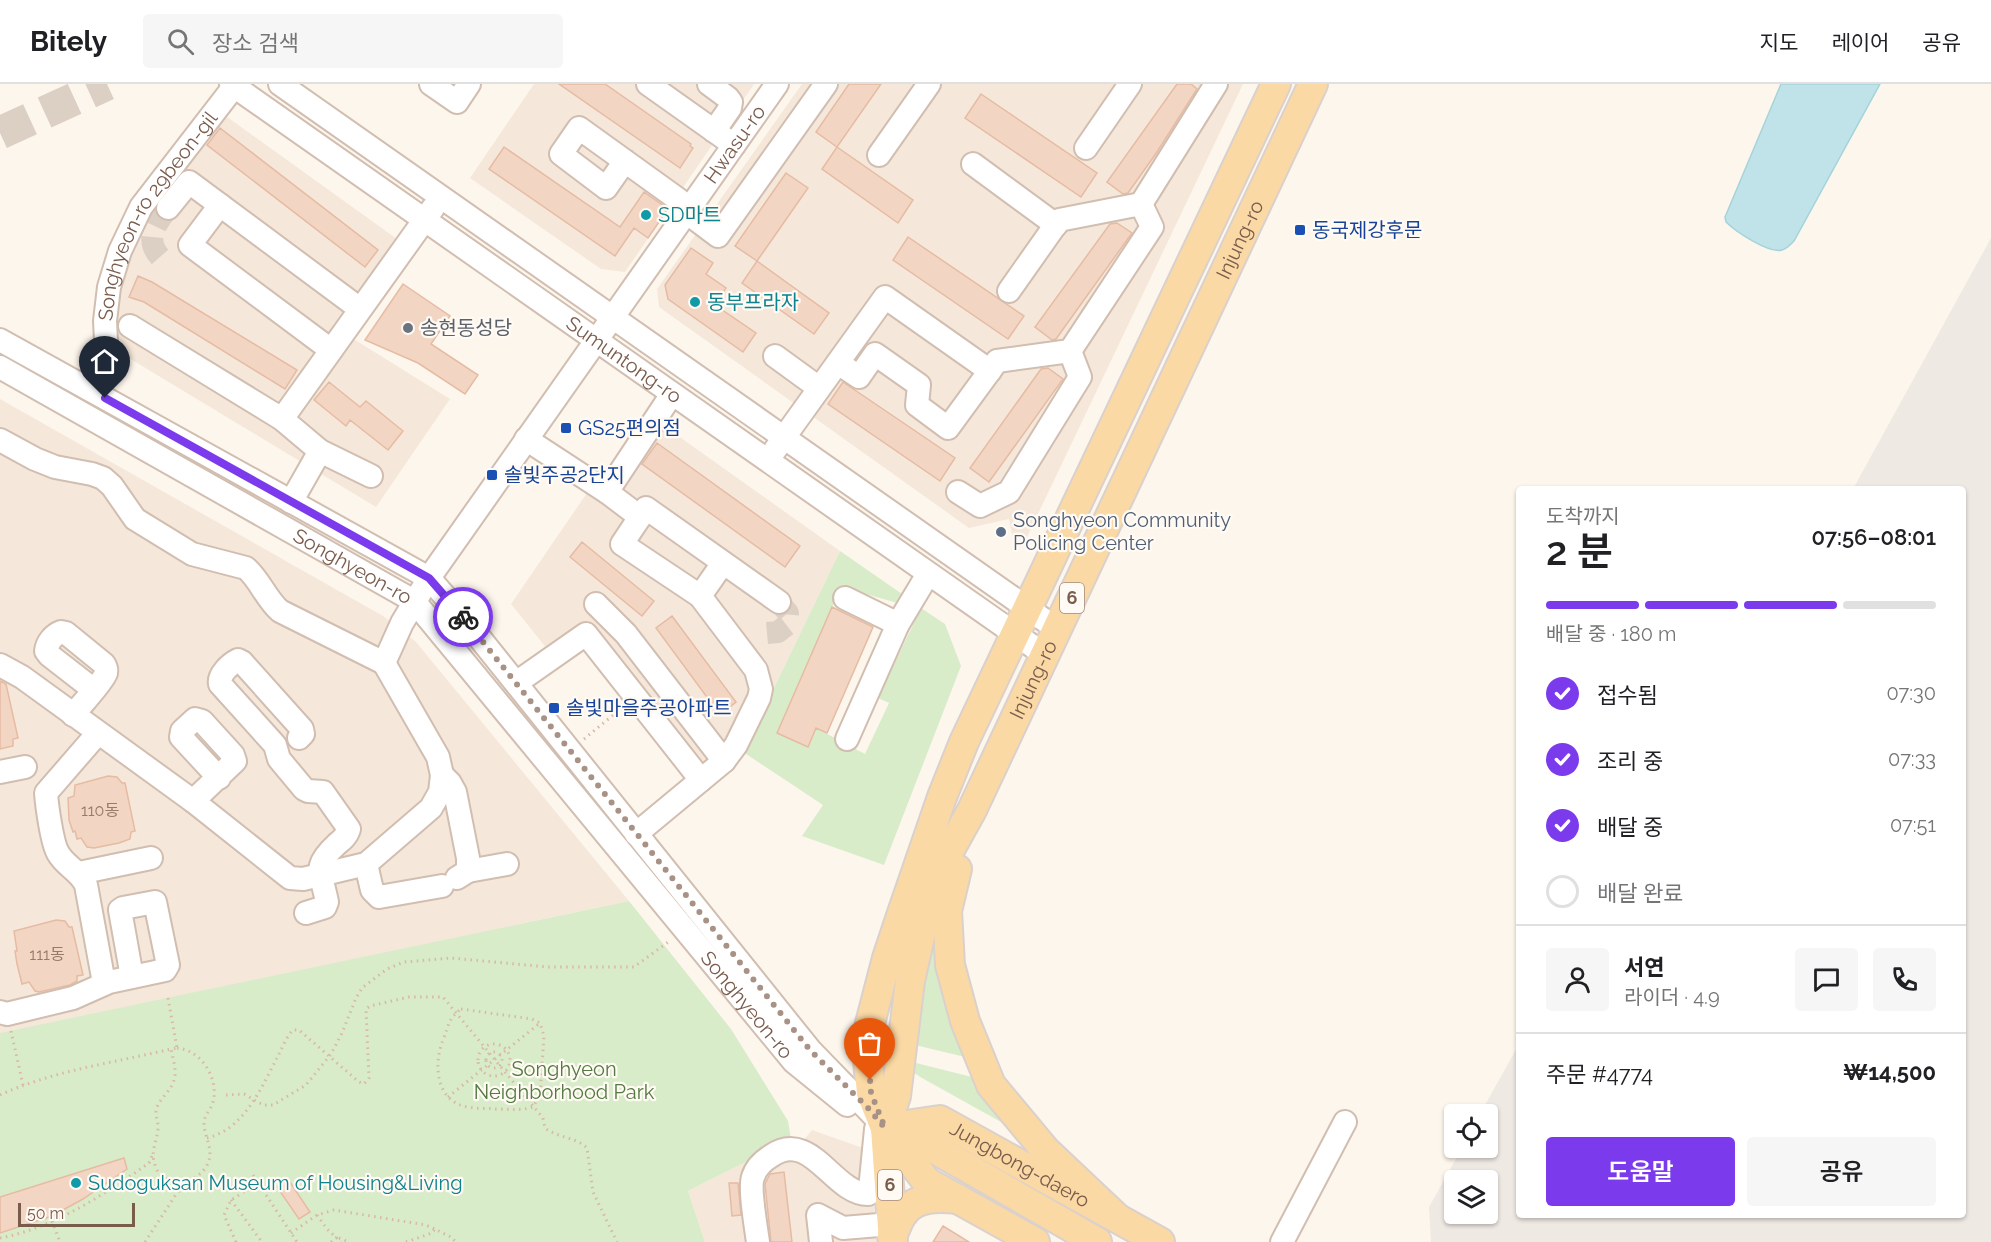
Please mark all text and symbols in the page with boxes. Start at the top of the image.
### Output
search box [143,14,563,68]
text: Bitely [30,25,107,58]
icon: search [164,25,197,58]
text: 장소 검색 [212,30,299,56]
text: 지도 [1760,30,1798,55]
text: 레이어 [1831,30,1889,55]
text: 공유 [1922,30,1961,55]
street label: Hwasu-ro [699,100,770,188]
street label: Songhyeon-ro 29beon-gil [93,106,223,322]
street label: Injung-ro [1211,196,1269,283]
place label: SD마트 [658,203,721,227]
marker: SD마트 [639,208,653,222]
place label: 동국제강후문 [1312,218,1422,242]
marker: 동국제강후문 [1293,223,1307,237]
place label: 동부프라자 [707,290,799,314]
marker: 동부프라자 [688,295,702,309]
street label: Sumuntong-ro [562,311,686,408]
place label: 송현동성당 [420,316,512,340]
marker: 송현동성당 [401,321,415,335]
pin [79,336,130,398]
icon: home [88,345,121,378]
place label: GS25편의점 [578,416,681,440]
marker: GS25편의점 [559,421,573,435]
place label: 솔빛주공2단지 [504,463,625,487]
marker: 솔빛주공2단지 [485,468,499,482]
text: 도착까지 [1546,504,1620,528]
place label: Songhyeon Community Policing Center [1013,508,1231,555]
street label: Songhyeon-ro [289,523,416,609]
text: 07:56–08:01 [1812,524,1936,550]
marker: Songhyeon Community Policing Center [994,525,1008,539]
text: 2 분 [1546,528,1613,574]
road number: 6 [1060,583,1084,613]
courier [433,587,493,647]
icon: bike [447,601,480,634]
text: 배달 중 · 180 m [1546,622,1676,646]
street label: Injung-ro [1005,636,1062,723]
icon: check [1546,677,1579,710]
text: 07:30 [1887,681,1936,705]
text: 접수됨 [1597,682,1658,708]
place label: 솔빛마을주공아파트 [566,696,732,720]
marker: 솔빛마을주공아파트 [547,701,561,715]
icon: check [1546,743,1579,776]
text: 07:33 [1888,747,1936,771]
text: 조리 중 [1597,748,1663,774]
house number: 110동 [81,801,119,820]
icon: check [1546,809,1579,842]
text: 07:51 [1890,813,1936,837]
text: 배달 중 [1597,814,1663,840]
text: 배달 완료 [1597,880,1684,906]
house number: 111동 [29,945,65,964]
street label: Songhyeon-ro [696,946,798,1064]
button: person [1546,948,1609,1011]
button: chat [1795,948,1858,1011]
button: phone [1873,948,1936,1011]
text: 서연 [1624,954,1664,980]
text: 라이더 · 4.9 [1624,985,1720,1009]
pin [844,1018,895,1080]
icon: bag [853,1027,886,1060]
park label: Songhyeon Neighborhood Park [474,1057,655,1104]
text: ₩14,500 [1843,1059,1936,1085]
text: 주문 #4774 [1546,1061,1653,1087]
map controls [1444,1104,1498,1224]
button: locate [1444,1104,1498,1158]
street label: Jungbong-daero [946,1116,1094,1213]
button: 도움말 [1546,1137,1735,1206]
button: 공유 [1747,1137,1936,1206]
road number: 6 [878,1170,902,1200]
button: layers [1444,1170,1498,1224]
place label: Sudoguksan Museum of Housing&Living [88,1171,463,1195]
marker: Sudoguksan Museum of Housing&Living [69,1176,83,1190]
scale bar [18,1200,135,1228]
text: 50 m [27,1204,64,1223]

